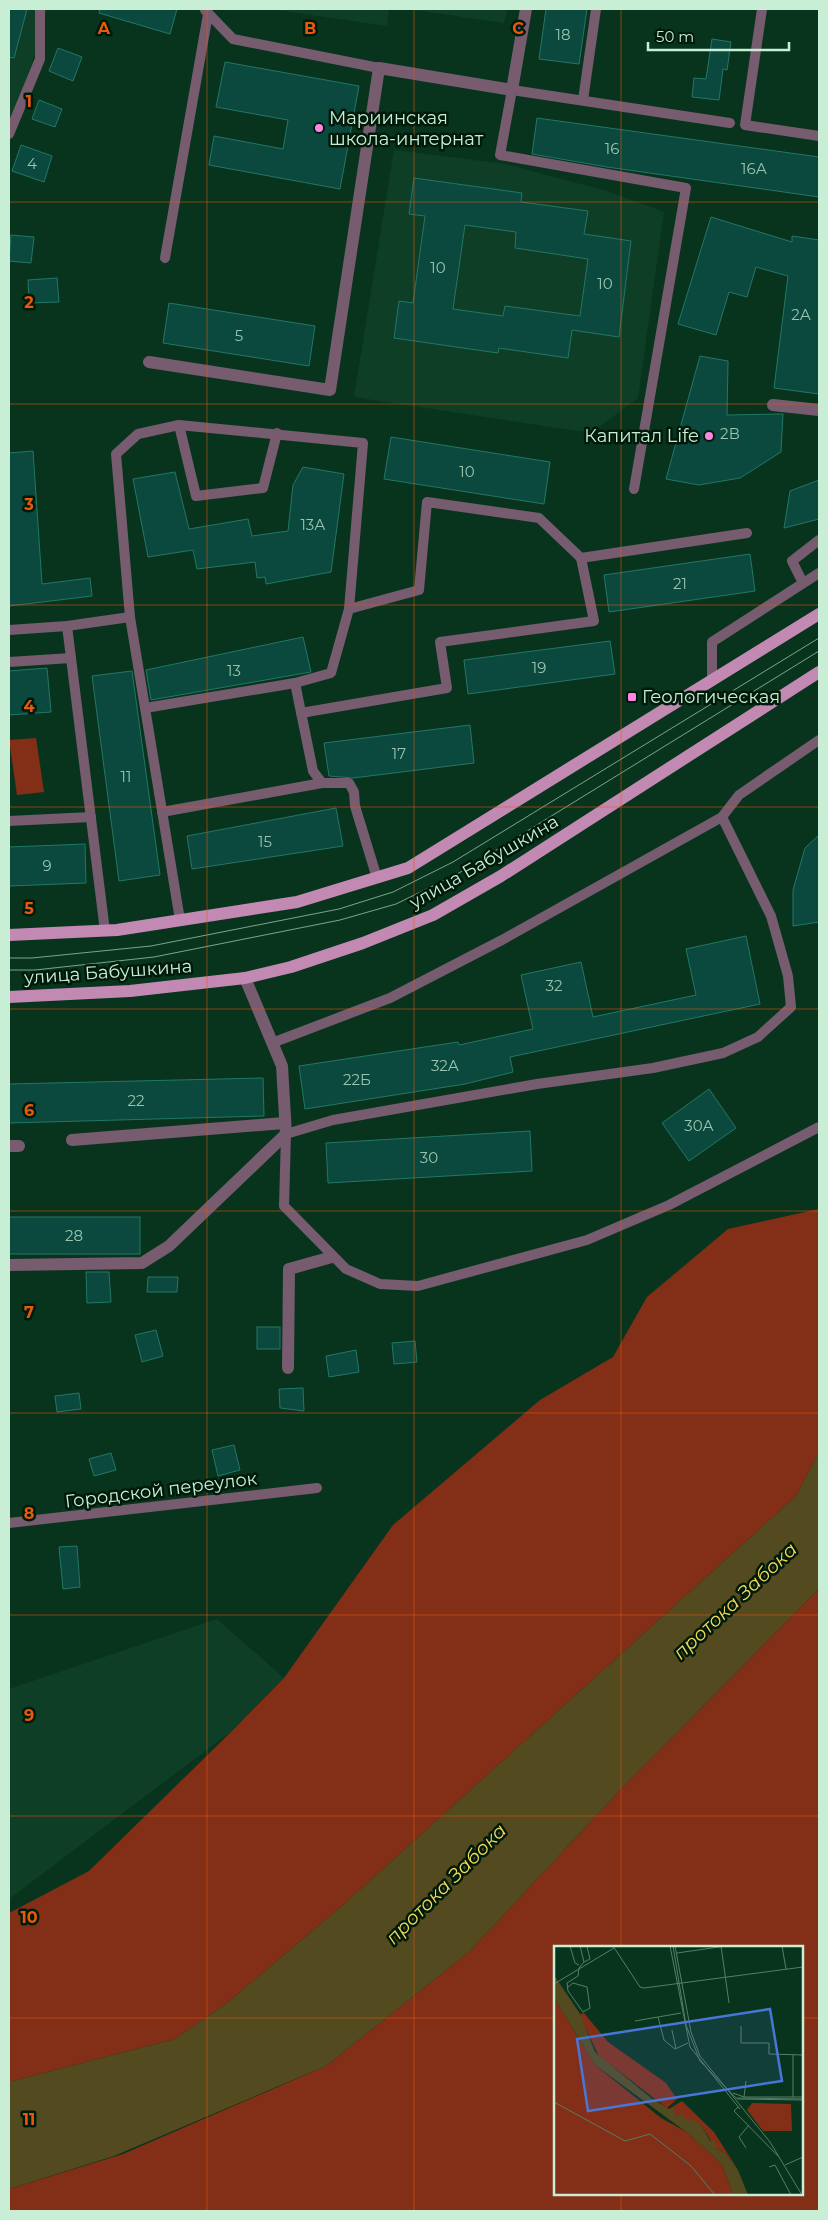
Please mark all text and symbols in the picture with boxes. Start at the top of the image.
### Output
text: A [97,19,111,38]
text: B [304,19,316,38]
text: C [512,19,524,38]
scale bar [648,20,789,52]
house number: 18 [556,25,571,44]
text: 50 m [656,27,694,46]
text: 1 [26,92,32,111]
place label: Мариинская школа-интернат [329,107,484,150]
marker: Мариинская школа-интернат [313,122,325,134]
house number: 16 [605,139,619,158]
house number: 4 [27,154,37,173]
house number: 16А [741,159,767,178]
house number: 10 [430,258,446,277]
house number: 10 [597,274,613,293]
text: 2 [24,293,34,312]
house number: 2А [791,305,811,324]
house number: 5 [235,326,243,345]
house number: 2В [720,424,740,443]
place label: Капитал Life [584,425,699,447]
marker: Капитал Life [703,430,715,442]
house number: 10 [459,462,475,481]
text: 3 [23,495,34,514]
house number: 13А [300,515,326,534]
house number: 21 [673,574,687,593]
house number: 19 [532,658,546,677]
house number: 13 [227,661,241,680]
place label: Геологическая [642,686,780,708]
marker: Геологическая [626,691,638,703]
text: 4 [23,697,35,716]
house number: 17 [392,744,406,763]
house number: 11 [121,767,131,786]
street label: улица Бабушкина [405,810,562,914]
house number: 15 [258,832,272,851]
house number: 9 [42,856,52,875]
text: 5 [24,899,34,918]
street label: улица Бабушкина [22,955,193,989]
house number: 32 [546,976,562,995]
house number: 32А [431,1056,459,1075]
house number: 22Б [343,1070,371,1089]
house number: 22 [127,1091,145,1110]
text: 6 [24,1101,34,1120]
house number: 30А [684,1116,714,1135]
house number: 30 [420,1148,438,1167]
house number: 28 [65,1226,83,1245]
text: 7 [24,1303,34,1322]
street label: Городской переулок [64,1467,259,1513]
text: 8 [24,1504,34,1523]
water label: протока Забока [668,1538,802,1664]
text: 9 [24,1706,34,1725]
water label: протока Забока [381,1819,511,1949]
text: 10 [20,1908,38,1927]
inset map [554,1946,803,2195]
text: 11 [23,2110,35,2129]

